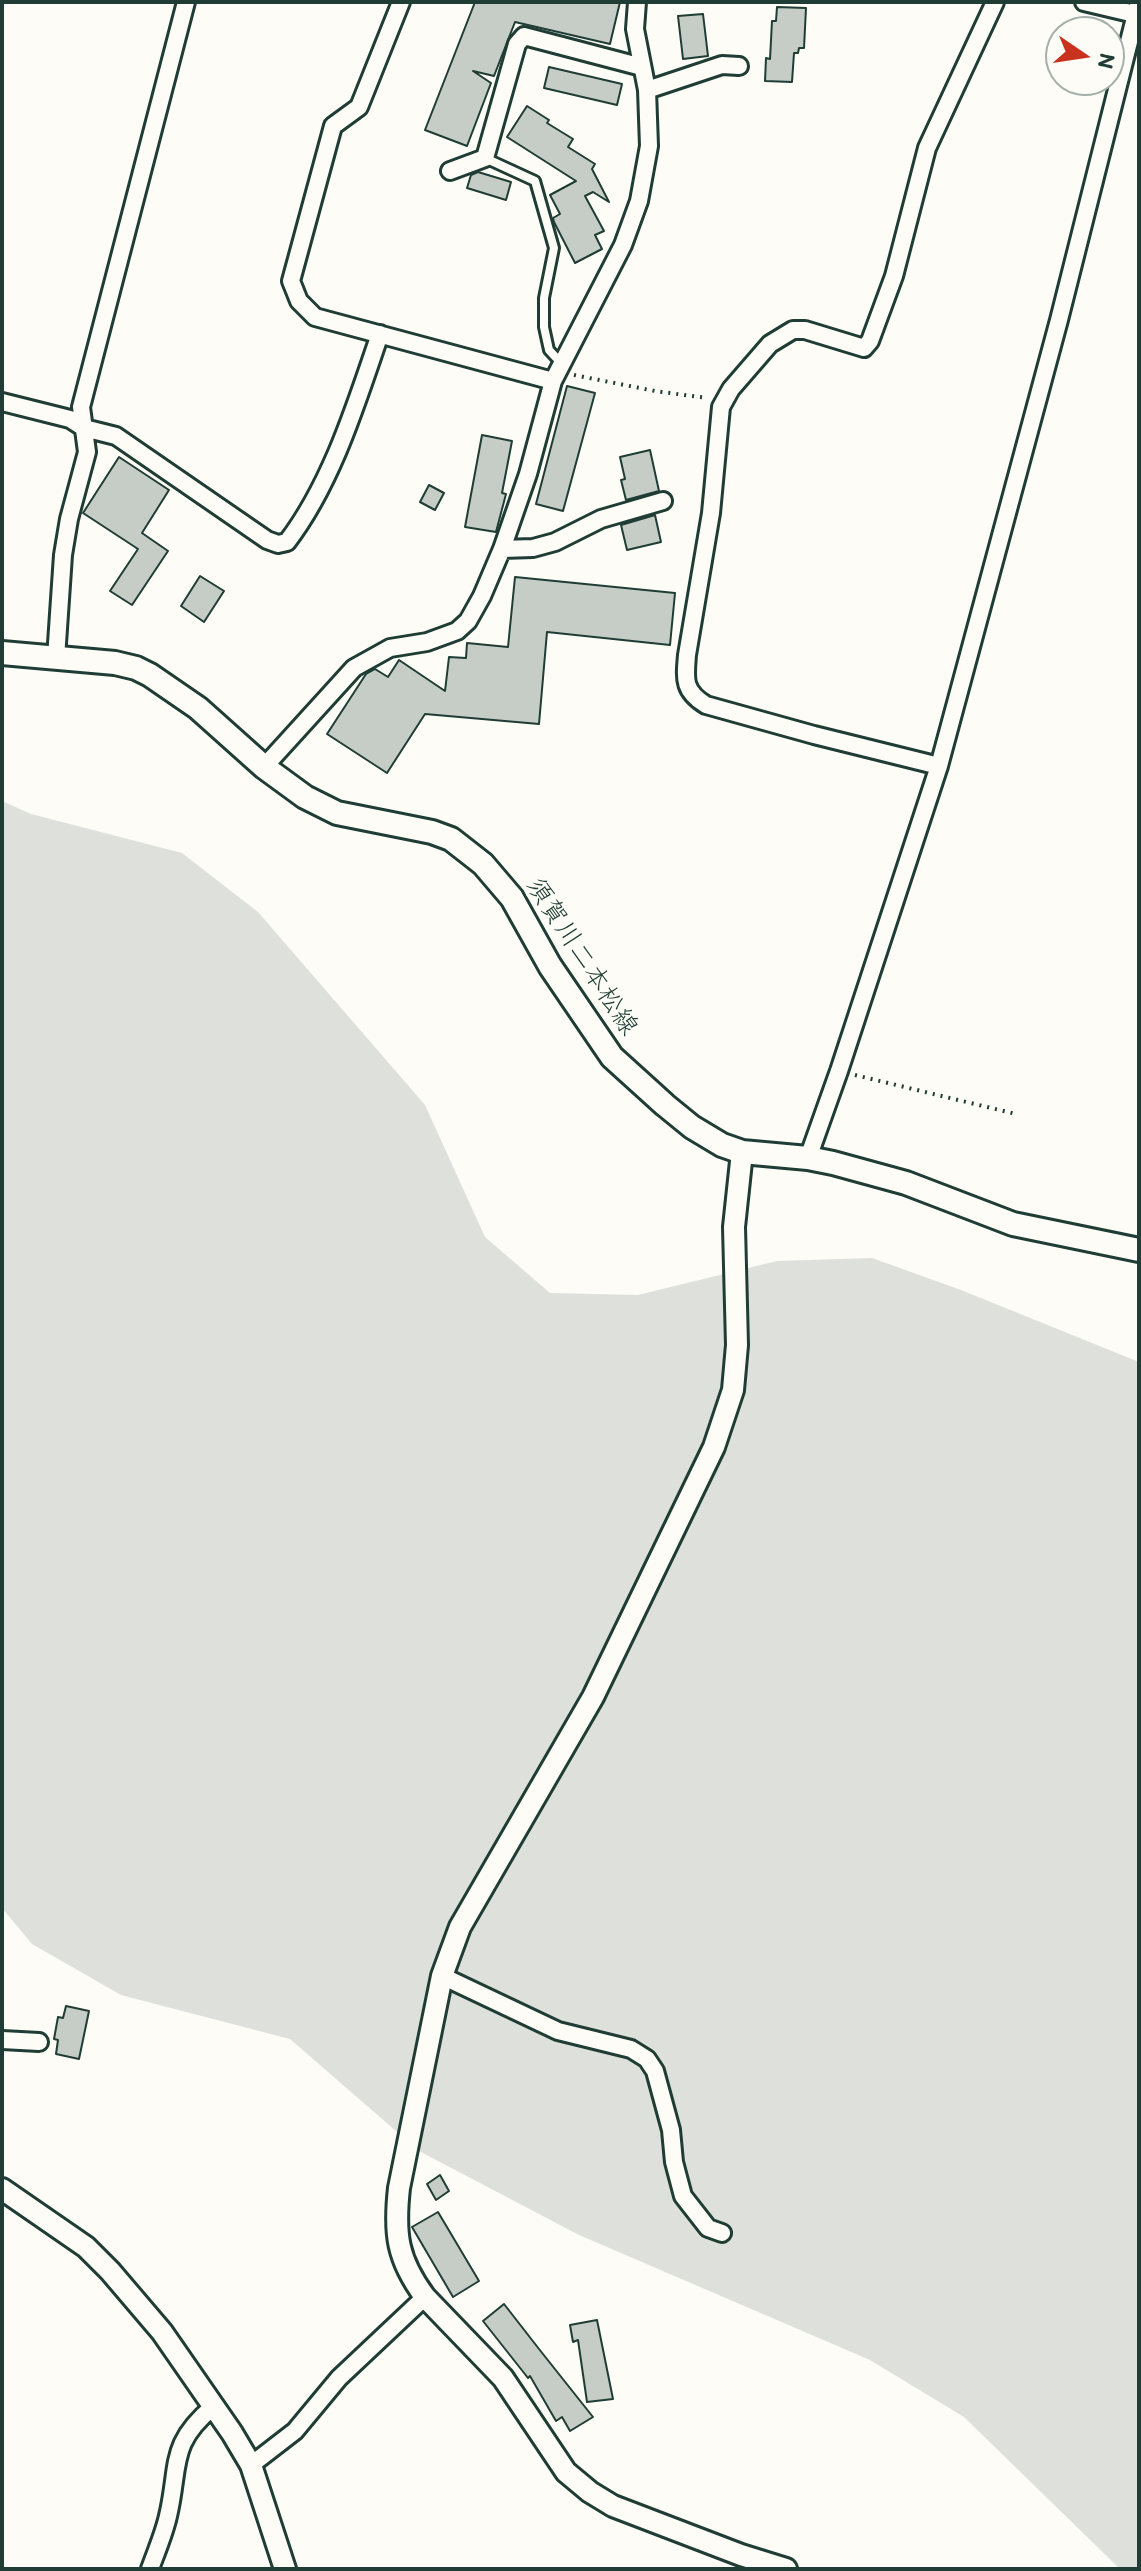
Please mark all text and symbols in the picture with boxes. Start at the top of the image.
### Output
north arrow [1045,16,1125,96]
text: N [1092,51,1122,71]
street label: 須賀川二本松線 [518,872,644,1042]

